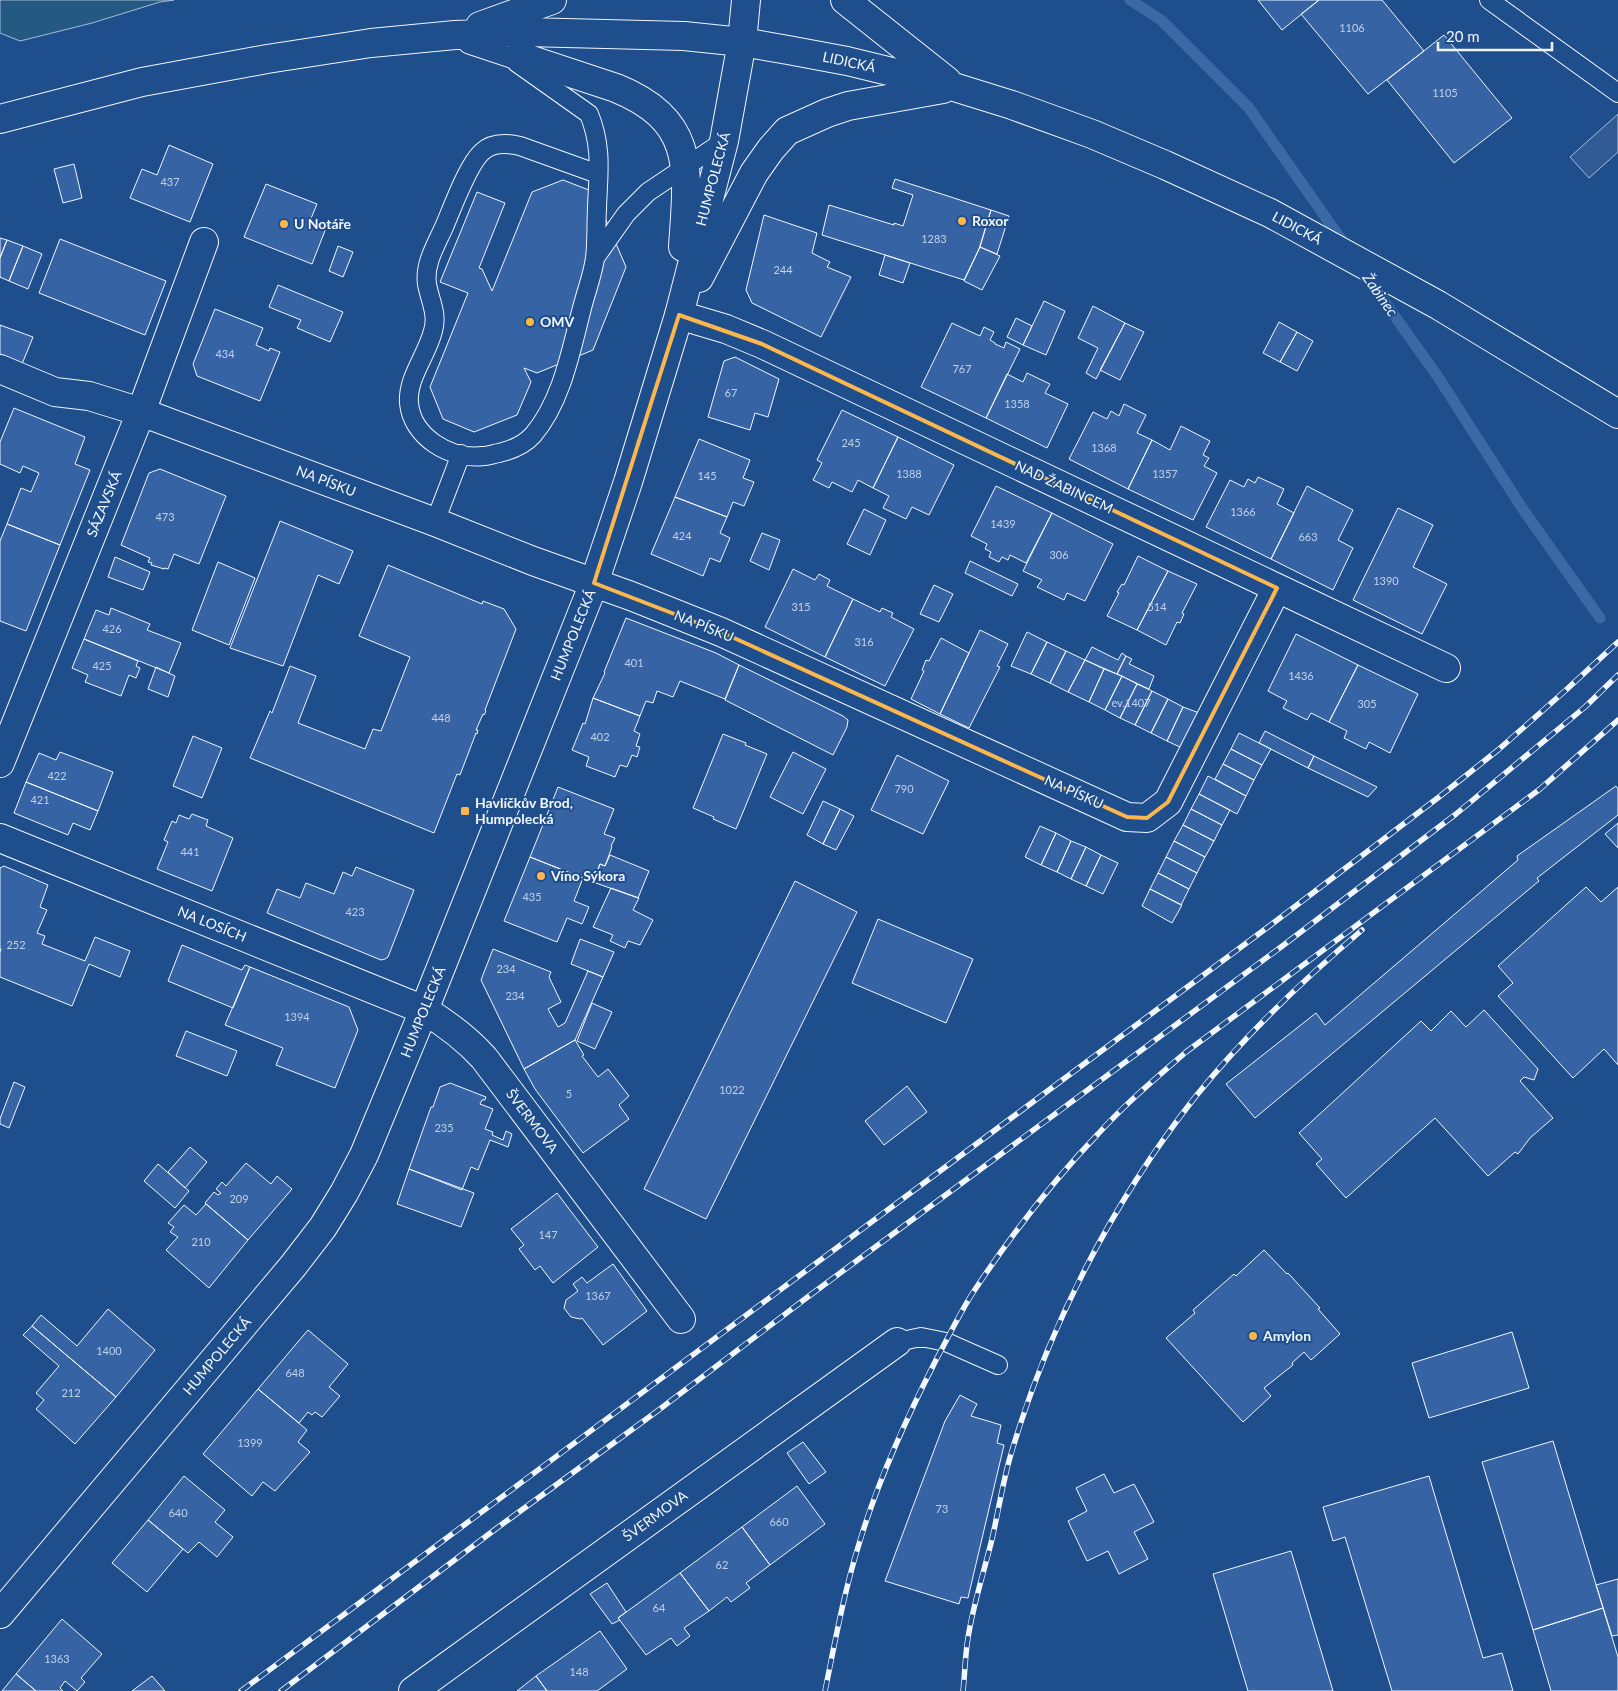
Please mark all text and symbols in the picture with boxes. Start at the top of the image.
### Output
scale bar [1438,20,1552,52]
house number: 1106 [1339,21,1365,34]
text: 20 m [1446,27,1480,45]
street label: LIDICKÁ [821,48,878,76]
house number: 1105 [1432,86,1458,99]
street label: HUMPOLECKÁ [692,129,733,228]
house number: 437 [160,175,180,188]
street label: LIDICKÁ [1270,207,1325,248]
place label: Roxor [972,212,1009,229]
place label: U Notáře [294,215,352,232]
marker: Roxor [956,215,968,227]
marker: U Notáře [278,218,290,230]
house number: 1283 [921,232,947,245]
house number: 244 [773,263,793,276]
water label: Žabinec [1359,268,1402,320]
place label: OMV [540,313,575,330]
marker: OMV [524,316,536,328]
house number: 434 [215,347,235,360]
house number: 767 [952,362,972,375]
house number: 67 [725,386,737,399]
house number: 1358 [1004,397,1030,410]
house number: 245 [841,436,861,449]
house number: 1368 [1091,441,1117,454]
street label: NAD ŽABINCEM [1012,456,1116,517]
street label: NA PÍSKU [294,461,359,500]
house number: 1388 [896,467,922,480]
house number: 1357 [1152,467,1178,480]
street label: SÁZAVSKÁ [83,468,125,539]
house number: 145 [697,469,717,482]
house number: 1366 [1230,505,1256,518]
house number: 473 [155,510,175,523]
house number: 1439 [990,517,1016,530]
house number: 424 [672,529,692,542]
house number: 663 [1298,530,1318,543]
house number: 306 [1049,548,1069,561]
house number: 1390 [1373,574,1399,587]
street label: HUMPOLECKÁ [547,586,599,683]
house number: 315 [791,600,811,613]
house number: 514 [1147,600,1167,613]
street label: NA PÍSKU [672,606,736,645]
house number: 426 [102,622,122,635]
house number: 316 [854,635,874,648]
house number: 401 [624,656,644,669]
house number: 425 [92,659,112,672]
house number: 1436 [1288,669,1314,682]
house number: ev.1407 [1111,696,1151,709]
house number: 305 [1357,697,1377,710]
house number: 448 [431,711,451,724]
house number: 402 [590,730,610,743]
house number: 422 [47,769,67,782]
street label: NA PÍSKU [1042,771,1106,812]
house number: 790 [894,782,914,795]
house number: 421 [30,793,50,806]
place label: Havlíčkův Brod, Humpolecká [475,794,573,827]
marker: Havlíčkův Brod, Humpolecká [459,805,471,817]
house number: 441 [180,845,200,858]
place label: Víno Sýkora [550,867,625,884]
marker: Víno Sýkora [535,870,547,882]
house number: 435 [522,890,542,903]
street label: NA LOSÍCH [175,902,249,945]
house number: 423 [345,905,365,918]
house number: 252 [6,938,26,951]
house number: 234 [496,962,516,975]
street label: HUMPOLECKÁ [397,963,449,1060]
house number: 234 [505,989,525,1002]
house number: 1394 [284,1010,310,1023]
house number: 1022 [719,1083,745,1096]
street label: ŠVERMOVA [503,1085,562,1157]
house number: 5 [566,1087,572,1100]
house number: 235 [434,1121,454,1134]
house number: 209 [229,1192,249,1205]
house number: 147 [538,1228,558,1241]
house number: 210 [191,1235,211,1248]
house number: 1367 [585,1289,611,1302]
street label: HUMPOLECKÁ [179,1313,255,1398]
place label: Amylon [1262,1327,1311,1344]
marker: Amylon [1247,1330,1259,1342]
house number: 1400 [96,1344,122,1357]
house number: 648 [285,1366,305,1379]
house number: 212 [61,1386,81,1399]
house number: 1399 [237,1436,263,1449]
street label: ŠVERMOVA [619,1486,691,1545]
house number: 73 [936,1502,948,1515]
house number: 640 [168,1506,188,1519]
house number: 660 [769,1515,789,1528]
house number: 62 [716,1558,728,1571]
house number: 64 [653,1601,666,1614]
house number: 1363 [44,1652,70,1665]
house number: 148 [569,1665,589,1678]

